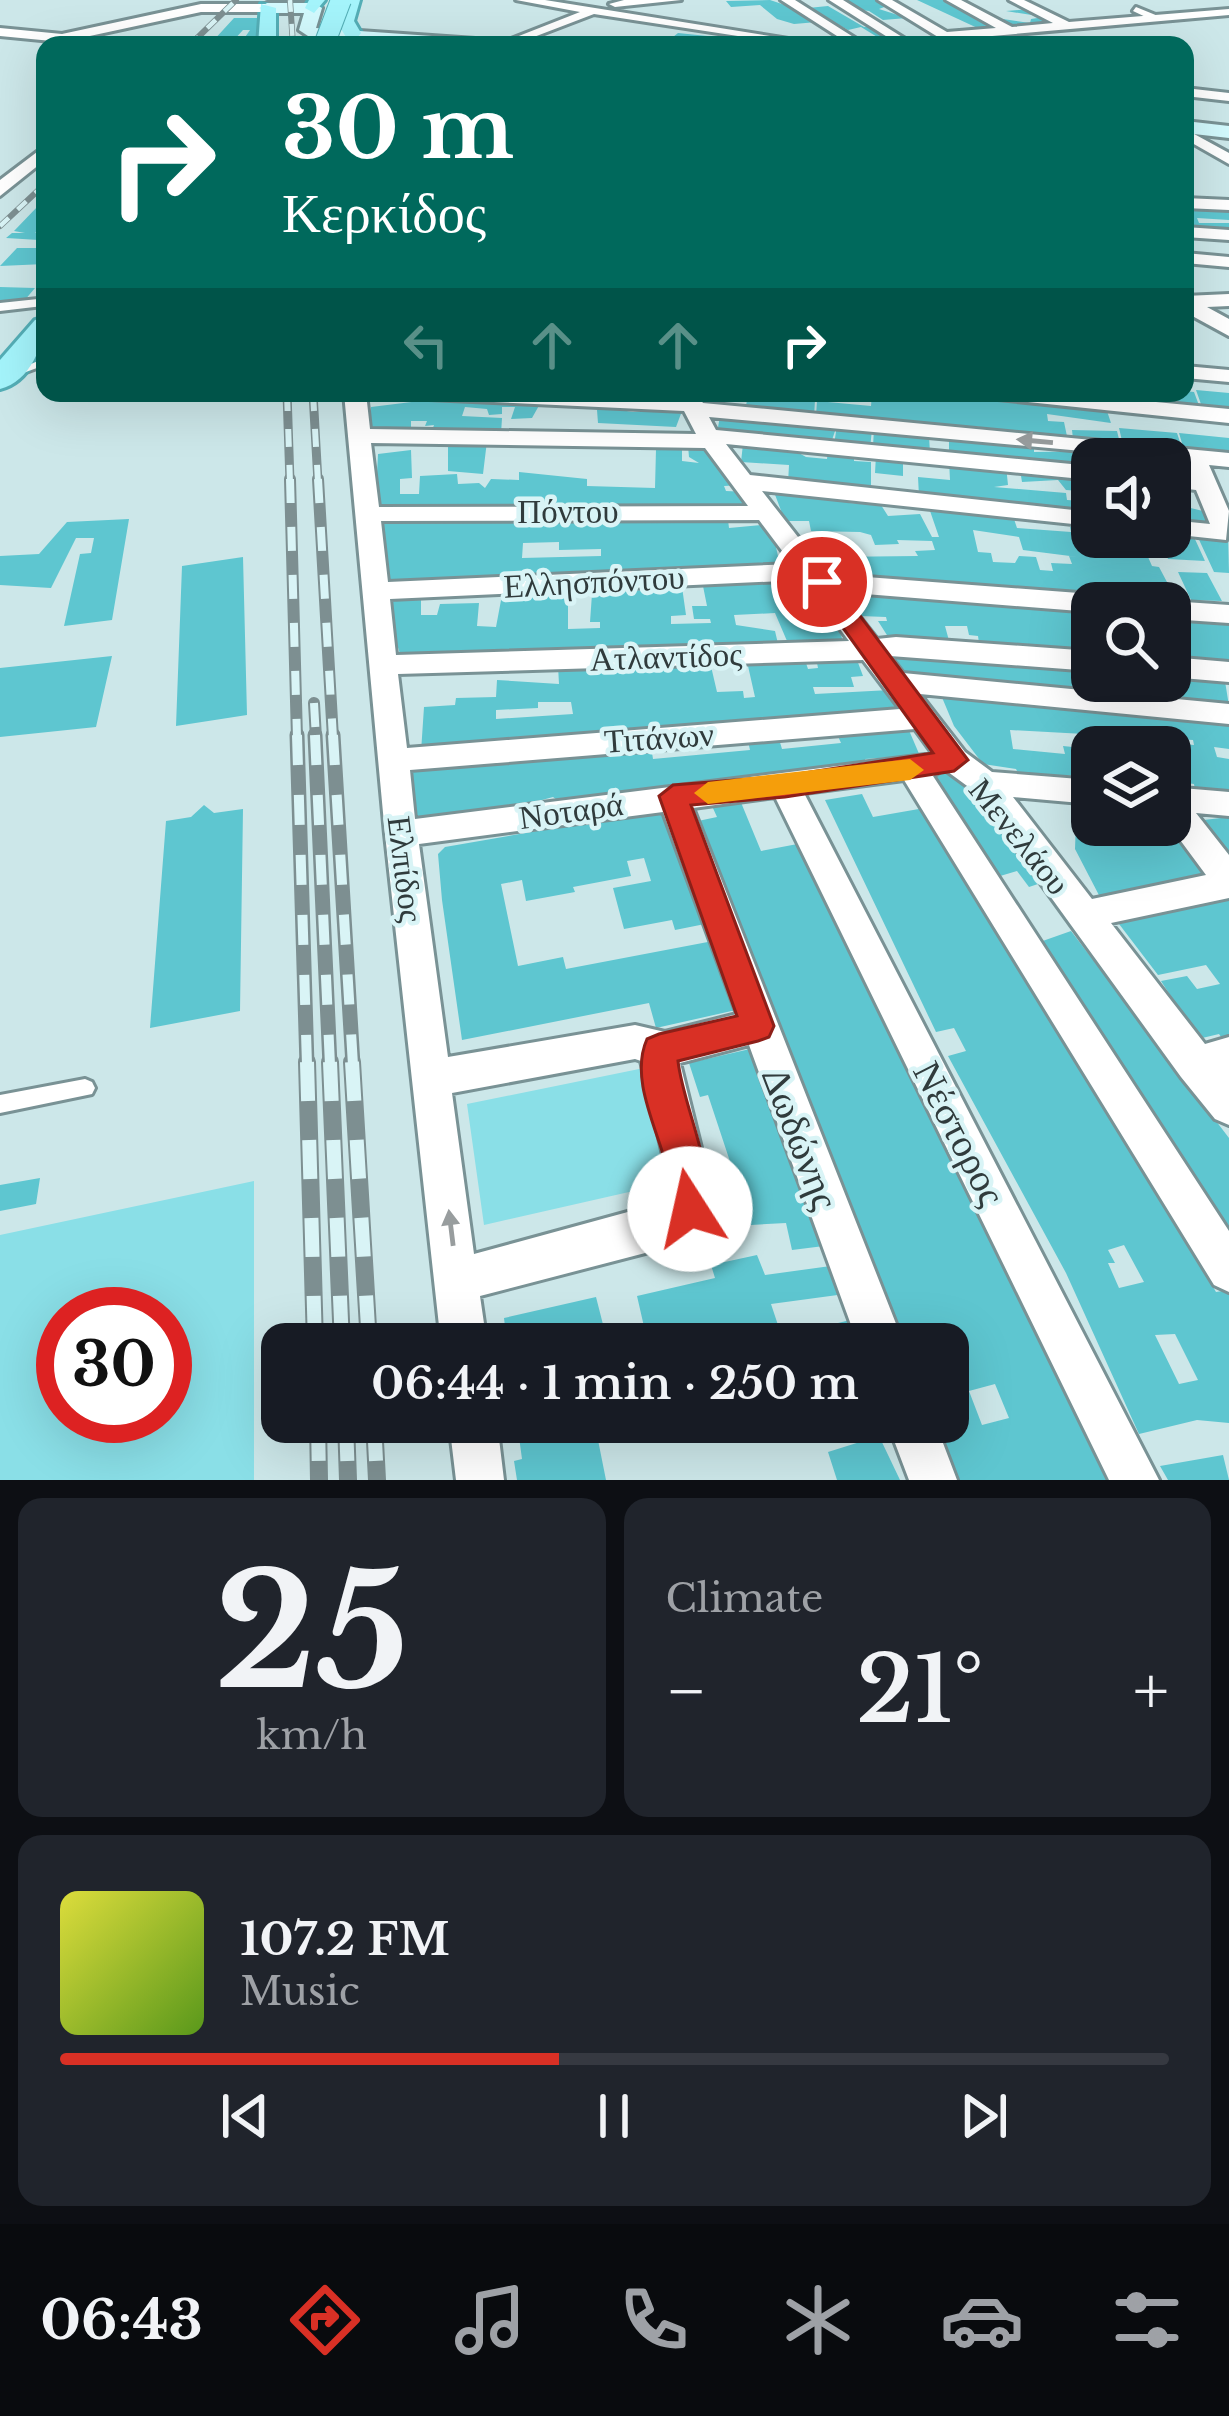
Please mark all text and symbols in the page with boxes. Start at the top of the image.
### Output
text: 30 m [282,77,514,181]
icon: right [84,84,240,240]
text: Κερκίδος [282,180,486,247]
icon: left [393,312,459,378]
icon: ahead [519,312,585,378]
icon: ahead [645,312,711,378]
icon: right [771,312,837,378]
one-way arrow [1016,431,1054,450]
map controls [1071,438,1191,846]
button: sound [1071,438,1191,558]
street label: Πόντου [517,491,619,532]
pin [771,531,873,633]
icon: arrive [789,549,855,615]
street label: Ελλησπόντου [503,556,686,607]
button: search [1071,582,1191,702]
street label: Ατλαντίδος [589,633,743,680]
street label: Τιτάνων [603,713,715,762]
button: layers [1071,726,1191,846]
street label: Μενελάου [960,770,1079,903]
street label: Νοταρά [516,783,626,838]
street label: Ελπίδος [379,814,432,925]
street label: Νέστορος [903,1053,1017,1214]
street label: Δωδώνης [751,1060,850,1217]
position arrow [627,1146,753,1272]
one-way arrow [441,1209,460,1246]
speed limit sign: 30 [36,1287,192,1443]
text: 06:44 · 1 min · 250 m [371,1355,859,1411]
text: 25 [215,1536,409,1729]
text: Climate [666,1574,823,1623]
text: 21° [856,1635,984,1746]
text: − [666,1650,707,1732]
text: + [1133,1650,1169,1732]
text: km/h [256,1711,367,1760]
text: 107.2 FM [240,1911,450,1967]
text: Music [240,1967,360,2016]
icon: previous [212,2083,278,2149]
icon: pause [581,2083,647,2149]
icon: next [951,2083,1017,2149]
icon: directions [283,2278,367,2362]
icon: music [448,2278,532,2362]
icon: phone [612,2278,696,2362]
icon: climate [776,2278,860,2362]
icon: car [940,2278,1024,2362]
icon: filters [1105,2278,1189,2362]
text: 06:43 [40,2287,203,2354]

